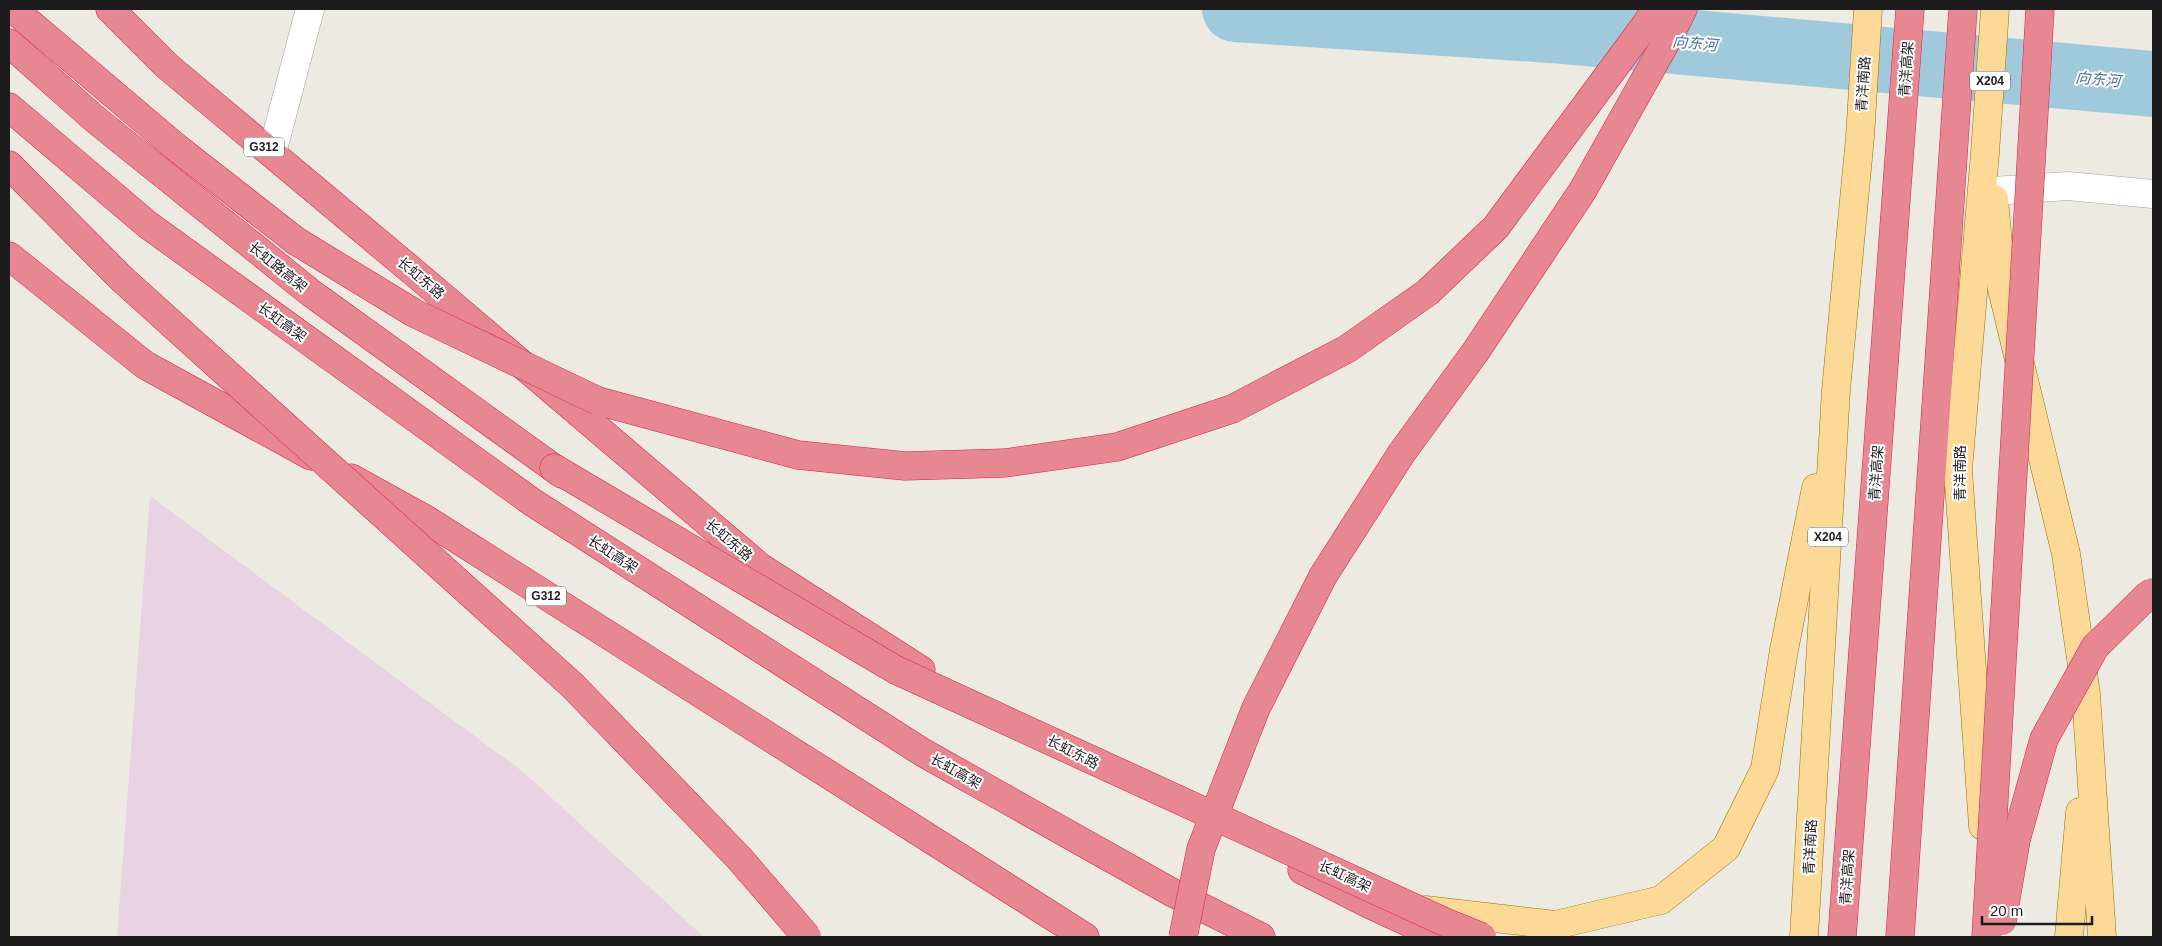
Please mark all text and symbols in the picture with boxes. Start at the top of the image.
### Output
water label: 向东河 [1672,33,1721,54]
street label: 青洋高架 [1896,41,1916,97]
street label: 青洋南路 [1853,56,1873,112]
water label: 向东河 [2075,69,2124,90]
road number: X204 [1970,72,2010,90]
road number: G312 [244,138,284,156]
street label: 长虹路高架 [246,239,310,295]
street label: 长虹东路 [394,254,448,302]
street label: 长虹高架 [255,299,309,345]
street label: 青洋高架 [1866,445,1886,501]
street label: 青洋南路 [1952,445,1968,501]
street label: 长虹东路 [702,516,756,564]
road number: X204 [1808,528,1848,546]
street label: 长虹高架 [585,532,641,576]
road number: G312 [526,586,566,606]
street label: 长虹东路 [1044,732,1102,772]
street label: 长虹高架 [928,750,984,792]
street label: 青洋南路 [1801,819,1819,875]
street label: 青洋高架 [1837,849,1857,905]
street label: 长虹高架 [1316,857,1374,895]
scale bar [1982,894,2092,926]
text: 20 m [1990,902,2023,919]

